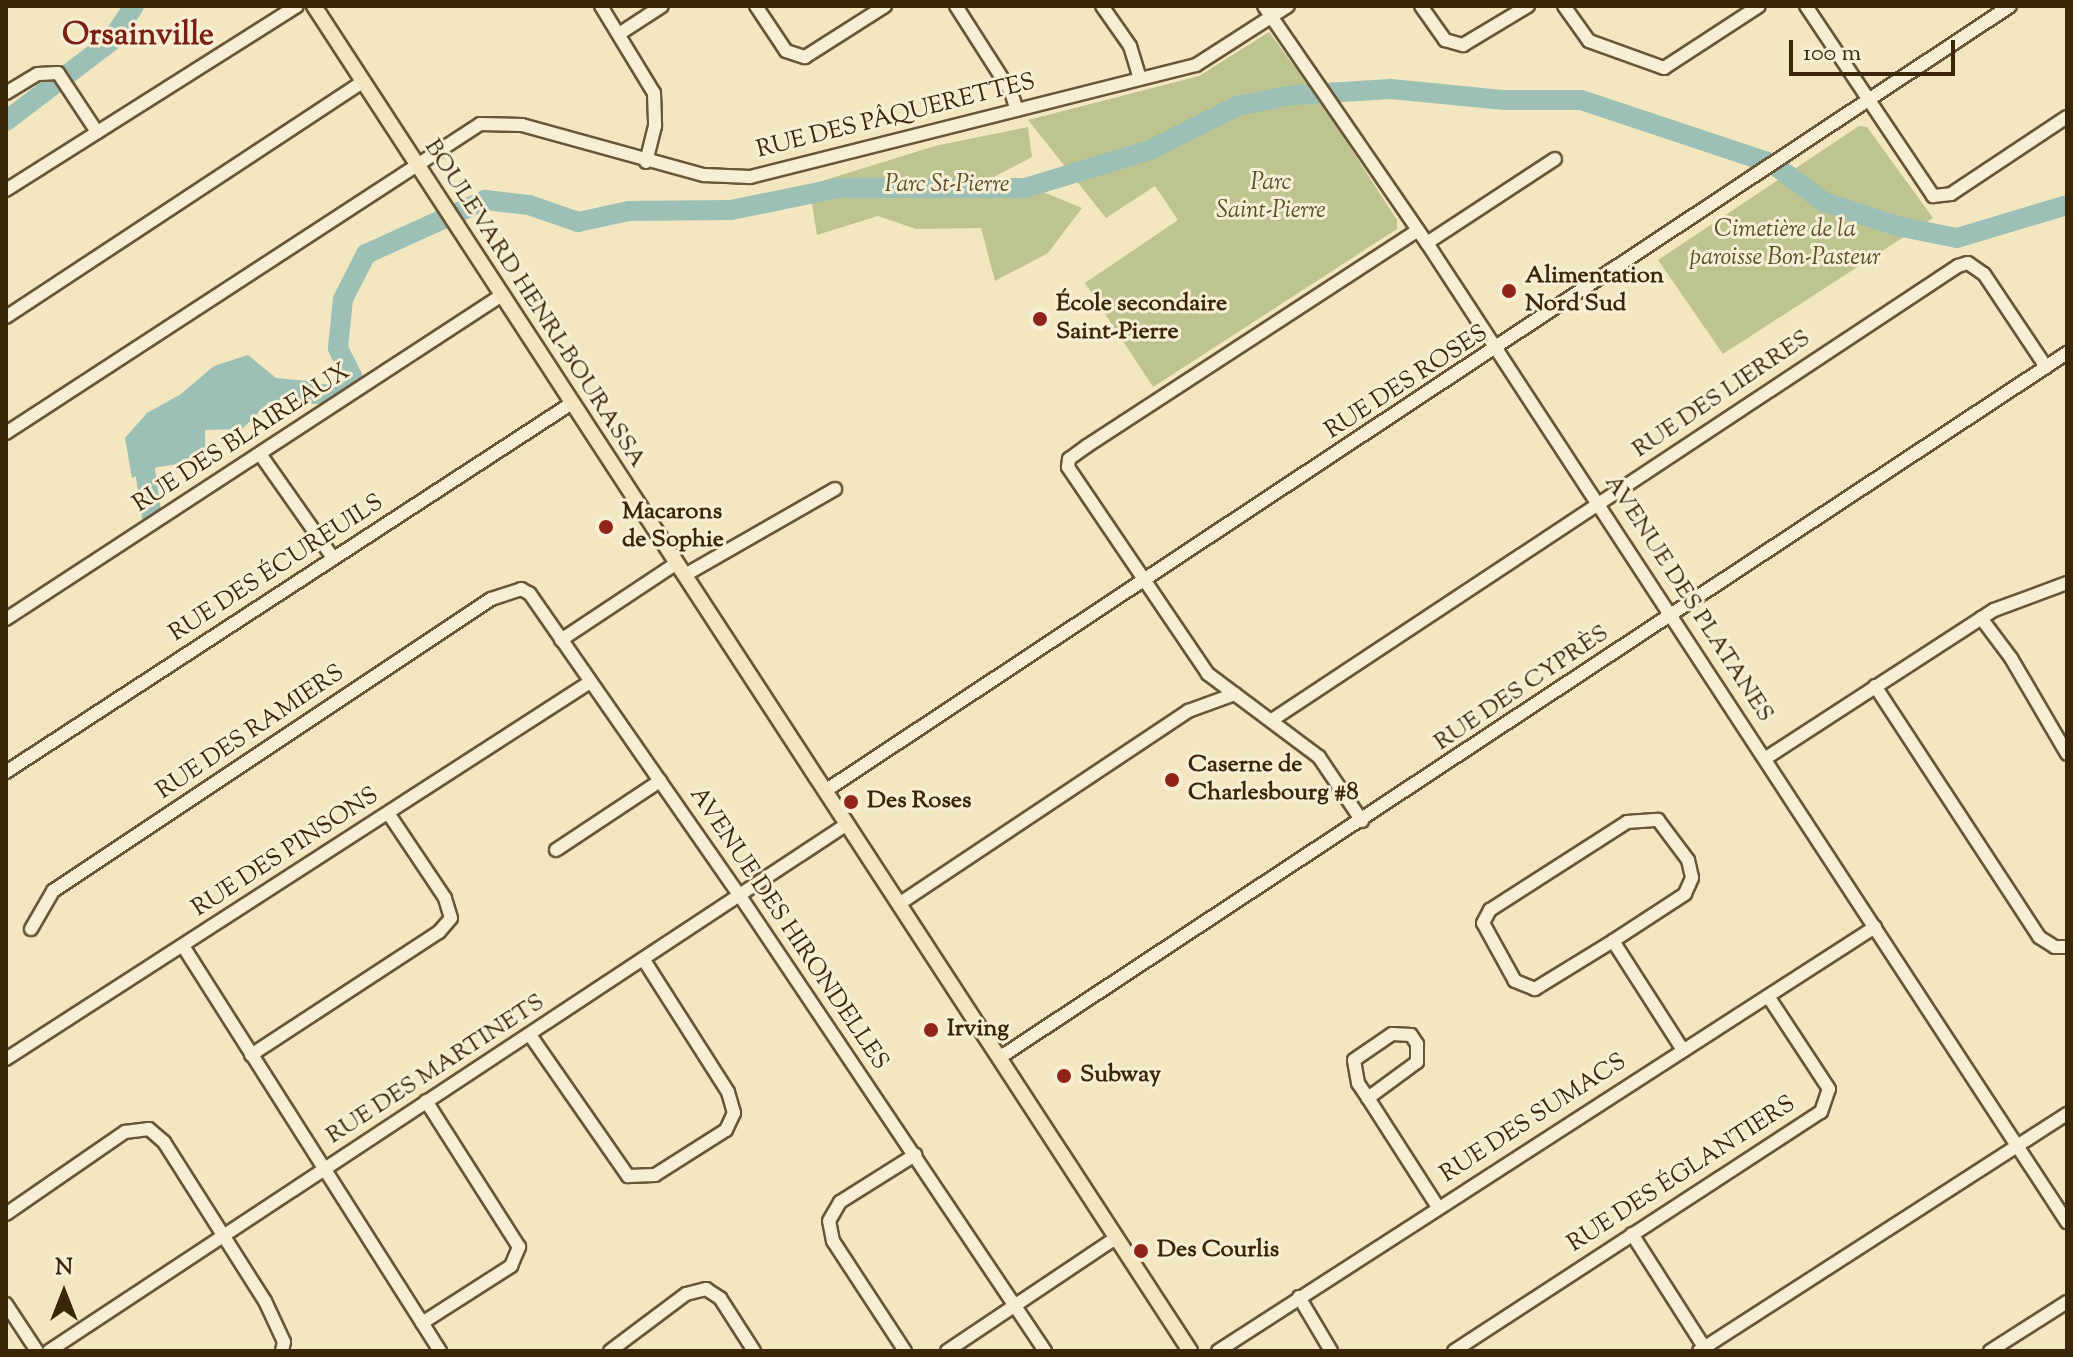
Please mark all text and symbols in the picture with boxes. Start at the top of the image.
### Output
district label: Orsainville [62,17,214,55]
scale bar [1793,24,1959,74]
text: 100 m [1803,37,1861,71]
street label: RUE DES PÂQUERETTES [754,68,1038,166]
street label: BOULEVARD HENRI-BOURASSA [417,134,651,474]
park label: Parc Saint-Pierre [1216,170,1326,226]
park label: Parc St-Pierre [885,172,1009,200]
park label: Cimetière de la paroisse Bon-Pasteur [1689,217,1881,273]
place label: Alimentation Nord Sud [1525,263,1664,319]
marker: Alimentation Nord Sud [1500,282,1518,300]
place label: École secondaire Saint-Pierre [1056,291,1227,347]
marker: École secondaire Saint-Pierre [1031,310,1049,328]
street label: RUE DES ROSES [1320,320,1494,446]
street label: RUE DES LIERRES [1628,325,1816,465]
street label: RUE DES BLAIREAUX [128,358,356,520]
street label: AVENUE DES PLATANES [1597,470,1779,728]
street label: RUE DES ÉCUREUILS [165,489,389,649]
place label: Macarons de Sophie [622,499,724,555]
marker: Macarons de Sophie [597,518,615,536]
street label: RUE DES CYPRÈS [1429,620,1615,758]
street label: RUE DES RAMIERS [152,659,350,807]
place label: Caserne de Charlesbourg #8 [1188,752,1359,808]
marker: Caserne de Charlesbourg #8 [1163,771,1181,789]
street label: RUE DES PINSONS [187,782,385,924]
street label: AVENUE DES HIRONDELLES [682,782,894,1076]
place label: Des Roses [867,788,971,816]
marker: Des Roses [842,793,860,811]
street label: RUE DES MARTINETS [322,989,550,1151]
place label: Irving [947,1016,1009,1044]
marker: Irving [922,1021,940,1039]
street label: RUE DES SUMACS [1436,1048,1632,1190]
place label: Subway [1080,1062,1161,1090]
marker: Subway [1055,1067,1073,1085]
street label: RUE DES ÉGLANTIERS [1563,1091,1801,1259]
place label: Des Courlis [1157,1237,1279,1265]
marker: Des Courlis [1132,1242,1150,1260]
north arrow [24,1253,104,1333]
text: N [55,1253,73,1285]

